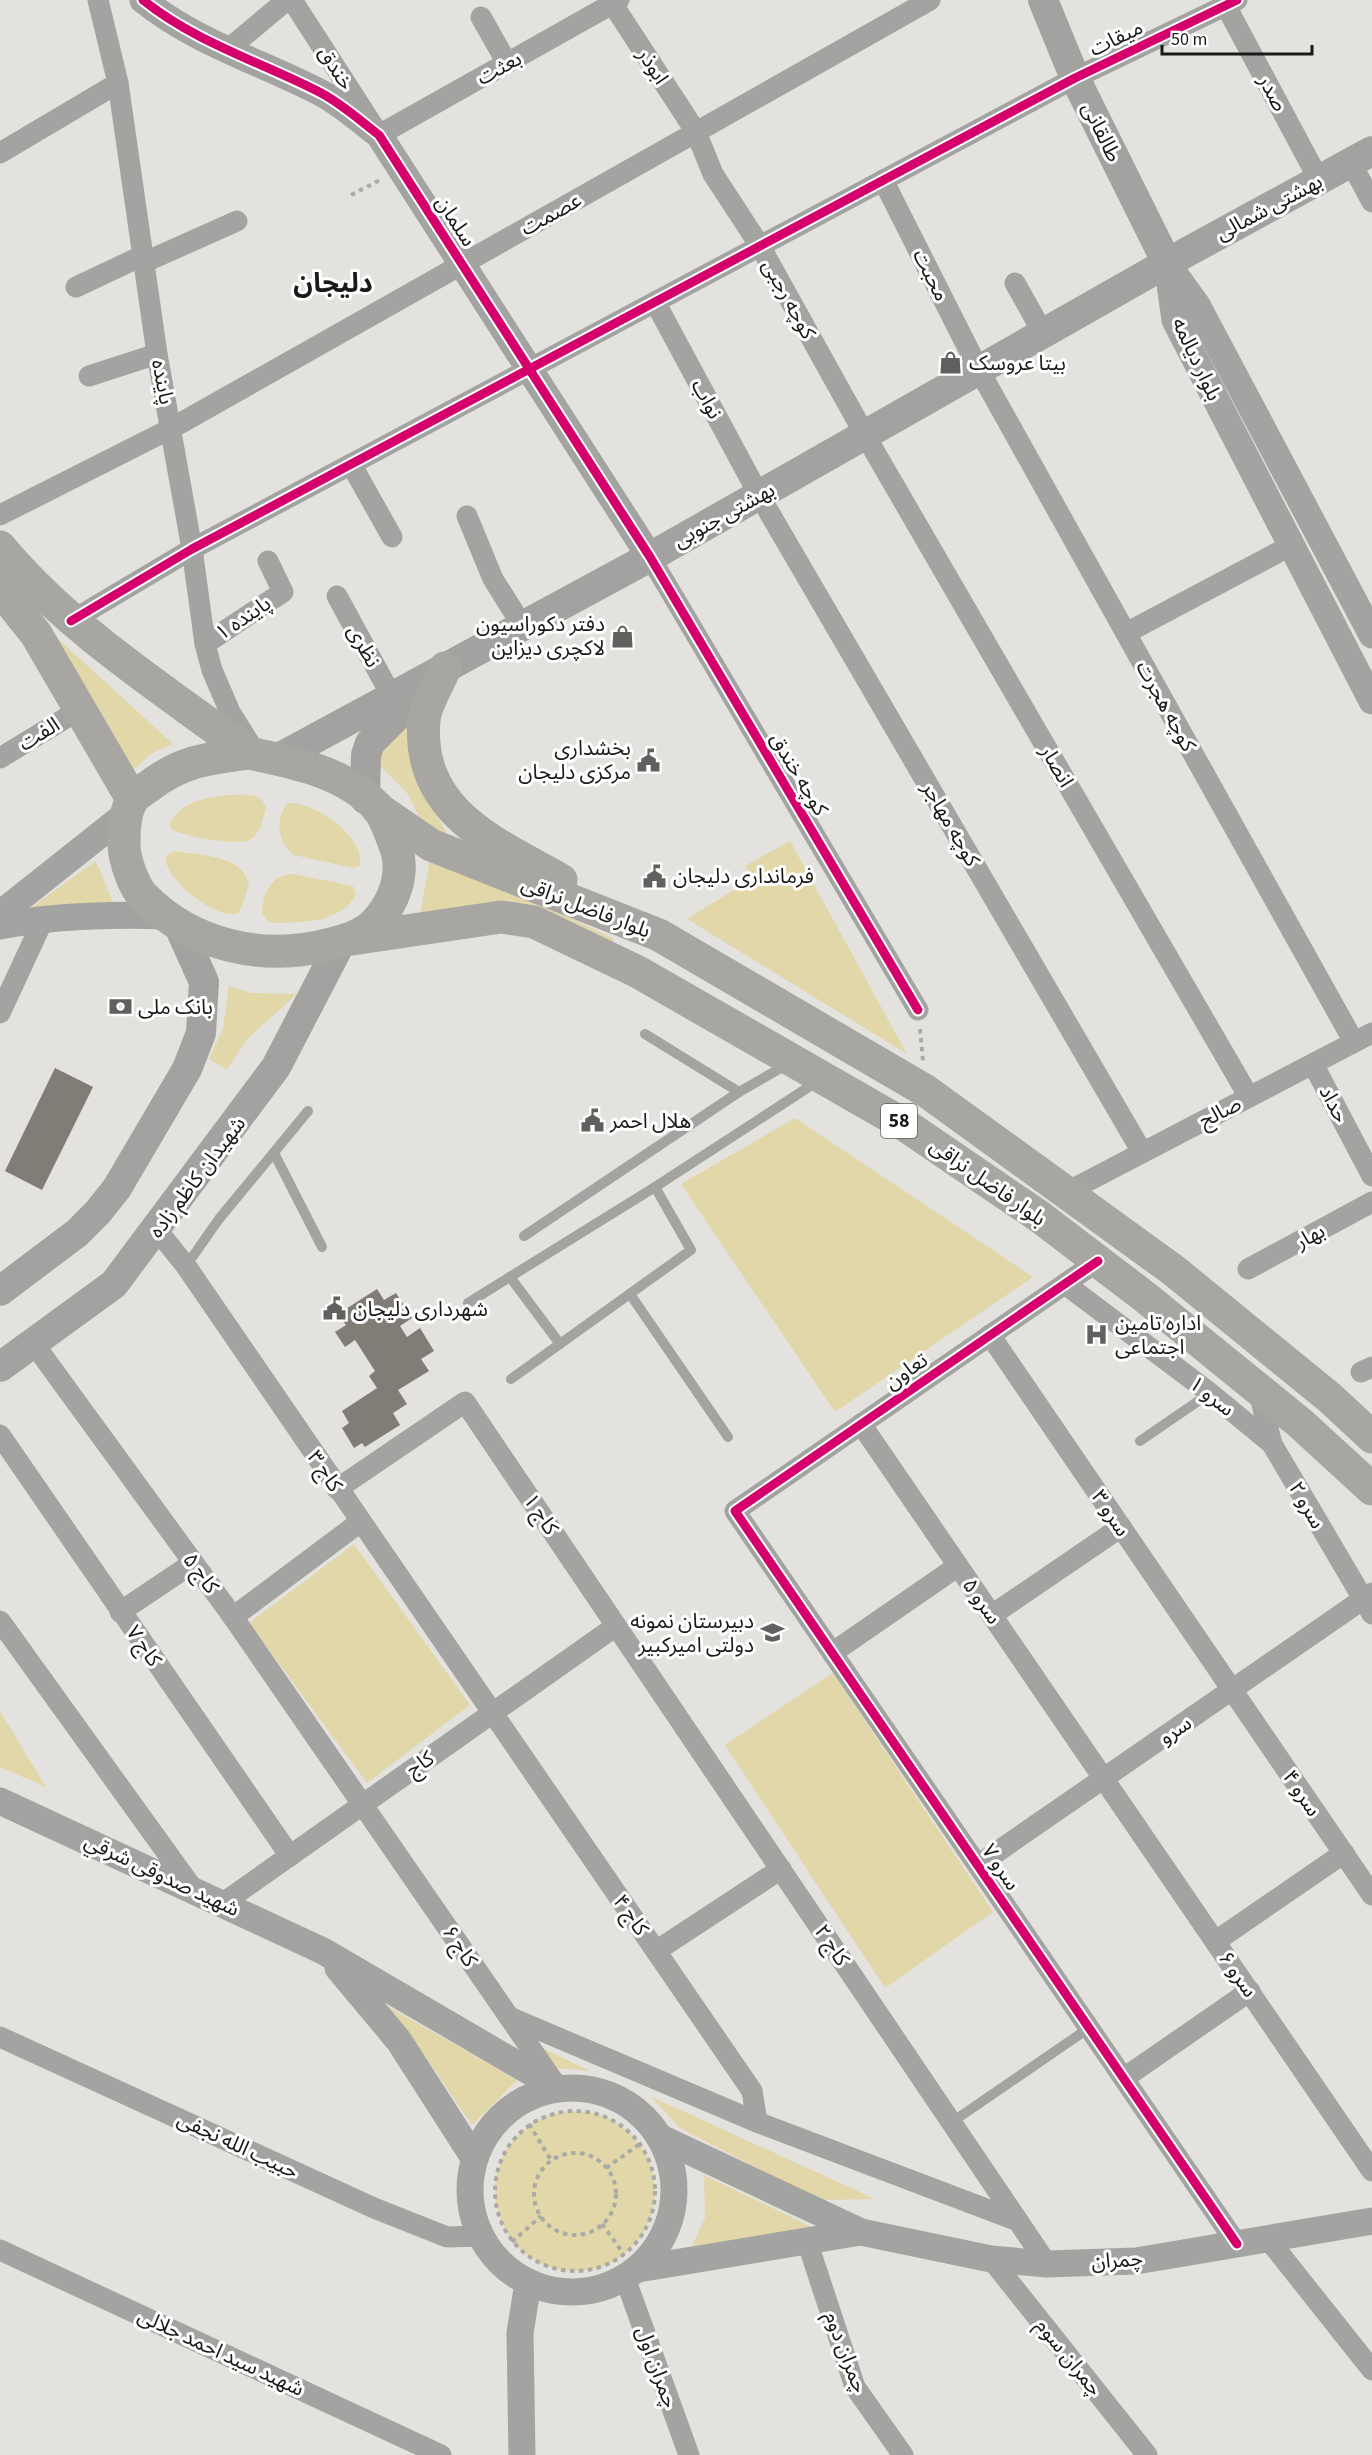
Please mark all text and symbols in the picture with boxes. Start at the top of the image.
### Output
street label: میقات [1084,12,1148,64]
scale bar [1162,18,1312,56]
text: 50 m [1171,27,1207,52]
street label: خندق [311,40,361,96]
street label: ابوذر [629,41,676,90]
street label: بعثت [471,43,527,93]
street label: صدر [1250,68,1295,117]
street label: طالقانی [1075,97,1129,167]
street label: بهشتی شمالی [1210,166,1328,248]
street label: عصمت [515,185,587,243]
street label: سلمان [428,190,484,252]
street label: محبت [905,244,957,306]
street label: کوچه رجبی [755,254,823,345]
district label: دلیجان [293,264,373,303]
street label: بلوار دیالمه [1165,312,1229,406]
place label: بیتا عروسک [969,348,1066,378]
shop icon: بیتا عروسک [938,350,964,376]
street label: پاینده [144,357,182,407]
street label: نواب [684,374,730,424]
street label: بهشتی جنوبی [668,475,780,555]
street label: پاینده ۱ [209,588,277,648]
place label: دفتر دکوراسیون لاکچری دیزاین [476,609,605,663]
street label: نظری [340,619,388,673]
shop icon: دفتر دکوراسیون لاکچری دیزاین [610,623,636,649]
street label: کوچه هجرت [1129,655,1204,757]
street label: الفت [12,710,66,758]
street label: کوچه خندق [762,727,836,822]
place label: بخشداری مرکزی دلیجان [518,733,631,787]
street label: انصار [1032,738,1081,793]
public building icon: بخشداری مرکزی دلیجان [636,747,662,773]
street label: کوچه مهاجر [914,775,988,872]
place label: فرمانداری دلیجان [673,861,814,891]
public building icon: فرمانداری دلیجان [642,863,668,889]
street label: بلوار فاضل نراقی [517,869,655,945]
place label: بانک ملی [138,992,213,1022]
bank icon: بانک ملی [107,994,133,1020]
street label: حداد [1312,1080,1356,1128]
street label: صالح [1194,1089,1247,1135]
road number: 58 [881,1104,917,1138]
place label: هلال احمر [609,1106,691,1136]
public building icon: هلال احمر [579,1108,605,1134]
street label: شهیدان کاظم زاده [141,1110,253,1244]
street label: بلوار فاضل نراقی [924,1131,1052,1233]
street label: بهار [1289,1216,1330,1257]
place label: شهرداری دلیجان [353,1294,488,1324]
public building icon: شهرداری دلیجان [322,1296,348,1322]
place label: اداره تامین اجتماعی [1115,1308,1201,1362]
hospital icon: اداره تامین اجتماعی [1084,1322,1110,1348]
street label: تعاون [878,1345,934,1397]
street label: سرو ۱ [1183,1369,1241,1423]
street label: کاج ۳ [300,1444,350,1498]
street label: سرو ۲ [1281,1476,1333,1534]
street label: سرو ۳ [1084,1484,1138,1542]
street label: کاج ۱ [516,1487,566,1541]
street label: کاج ۵ [176,1546,226,1600]
street label: سرو ۵ [955,1572,1009,1630]
place label: دبیرستان نمونه دولتی امیرکبیر [630,1606,754,1660]
street label: کاج ۷ [119,1619,169,1673]
school or university icon: دبیرستان نمونه دولتی امیرکبیر [759,1620,785,1646]
street label: سرو [1152,1708,1198,1752]
street label: کاج [400,1743,440,1784]
street label: سرو ۴ [1275,1764,1329,1822]
street label: شهید صدوقی شرقي [79,1826,244,1925]
street label: سرو ۷ [974,1838,1028,1896]
street label: کاج ۴ [606,1888,656,1942]
street label: کاج ۲ [807,1918,857,1972]
street label: کاج ۶ [435,1919,485,1973]
street label: سرو ۶ [1211,1945,1265,2003]
street label: حبیب الله نجفی [172,2104,304,2186]
street label: چمران [1090,2243,1144,2277]
street label: شهید سید احمد جلالی [133,2300,309,2404]
street label: چمران دوم [816,2307,875,2398]
street label: چمران سوم [1027,2312,1110,2403]
street label: چمران اول [628,2322,686,2412]

